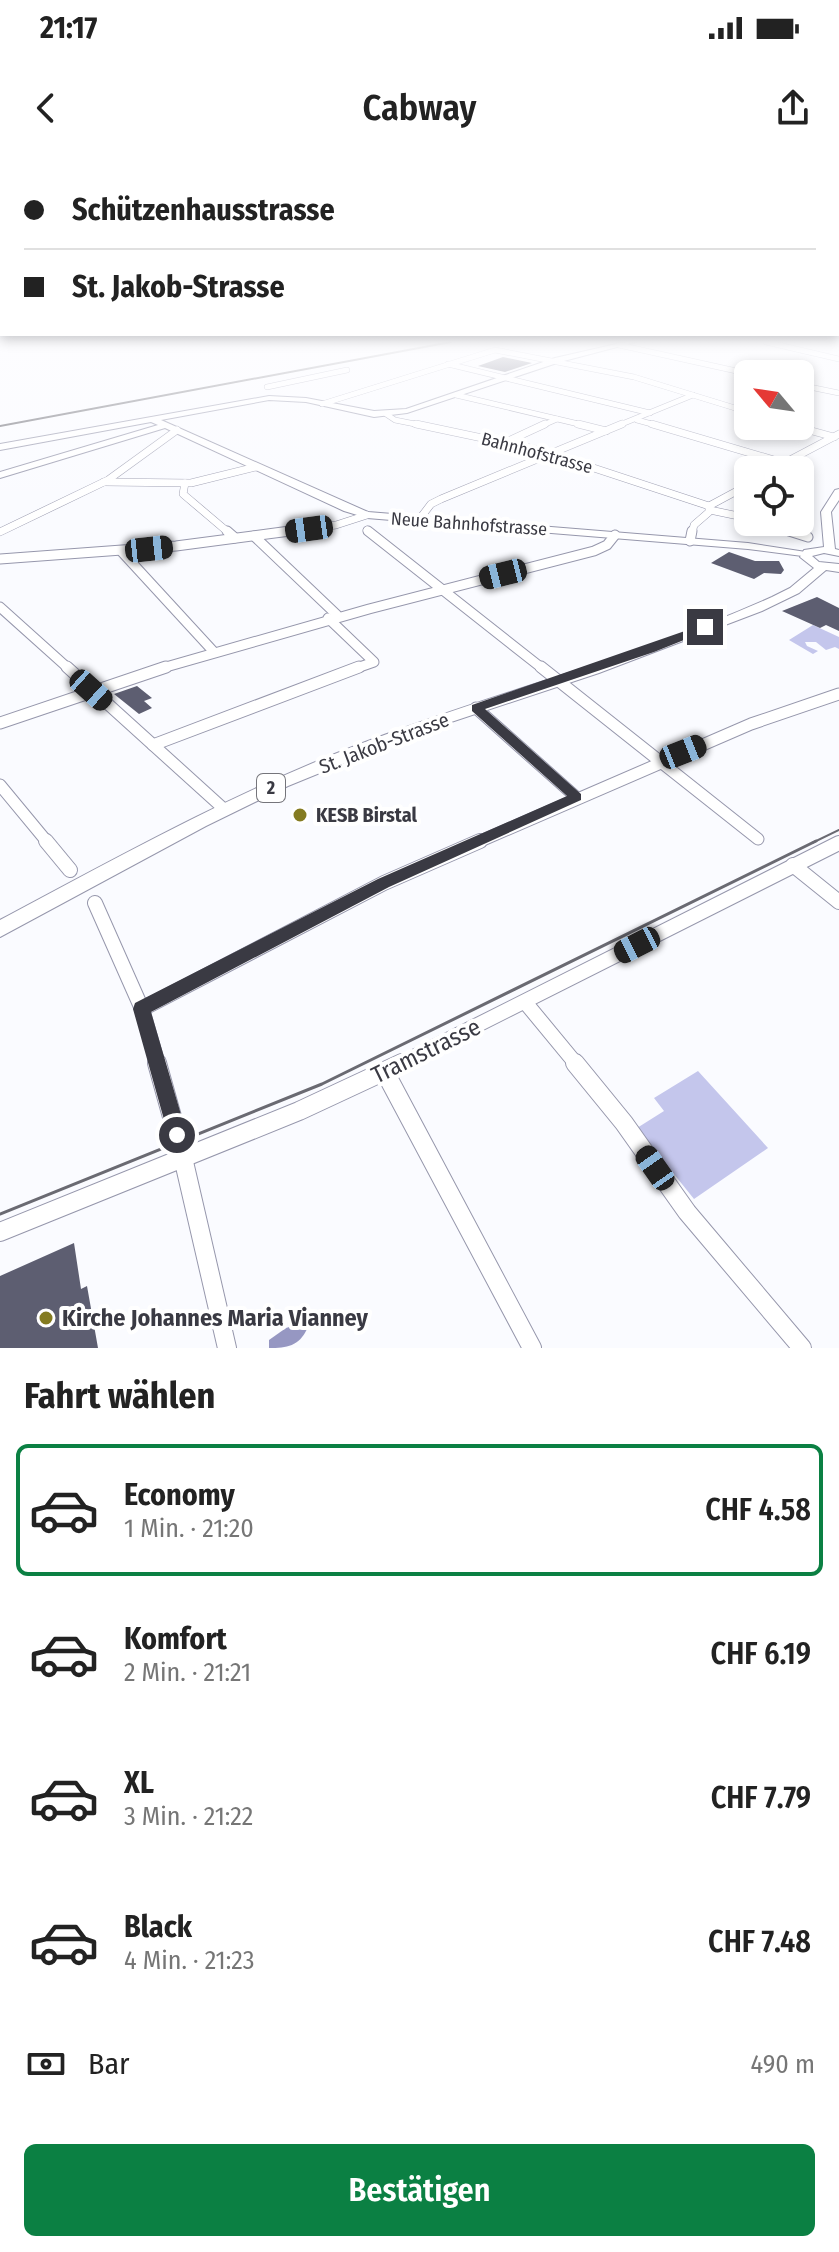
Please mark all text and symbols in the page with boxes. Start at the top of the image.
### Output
text: 21:17 [40,10,97,46]
icon: back [24,86,68,130]
text: Cabway [363,86,476,130]
icon: share [771,86,815,130]
text: Schützenhausstrasse [72,192,335,228]
text: St. Jakob-Strasse [72,269,285,305]
north arrow [734,360,814,440]
map controls [734,360,814,536]
street label: Bahnhofstrasse [479,428,595,478]
button: locate [734,456,814,536]
street label: Neue Bahnhofstrasse [390,508,548,540]
car [284,514,334,544]
car [124,535,174,563]
car [477,557,529,591]
route end [687,609,723,645]
car [65,665,117,715]
street label: St. Jakob-Strasse [316,707,452,779]
car [656,732,710,772]
road number: 2 [257,774,285,802]
place label: KESB Birstal [316,803,417,827]
marker: KESB Birstal [291,806,309,824]
car [610,923,664,967]
street label: Tramstrasse [367,1013,485,1089]
route start [159,1117,195,1153]
car [631,1141,679,1195]
place label: Kirche Johannes Maria Vianney [62,1304,369,1332]
marker: Kirche Johannes Maria Vianney [37,1309,55,1327]
text: Fahrt wählen [24,1374,215,1418]
icon: car [28,1474,100,1546]
text: Economy [124,1477,235,1513]
text: CHF 4.58 [705,1492,811,1528]
text: 1 Min. · 21:20 [124,1513,254,1544]
icon: car [28,1618,100,1690]
text: Komfort [124,1621,227,1657]
text: CHF 6.19 [711,1636,811,1672]
text: 2 Min. · 21:21 [124,1657,251,1688]
icon: car [28,1762,100,1834]
text: XL [124,1765,154,1801]
text: CHF 7.79 [711,1780,811,1816]
text: 3 Min. · 21:22 [124,1801,253,1832]
icon: car [28,1906,100,1978]
text: Black [124,1909,192,1945]
text: CHF 7.48 [708,1924,811,1960]
text: 4 Min. · 21:23 [124,1945,254,1976]
icon: cash [24,2042,68,2086]
text: Bar [88,2046,130,2082]
text: 490 m [751,2049,815,2080]
button: Bestätigen [24,2144,815,2236]

